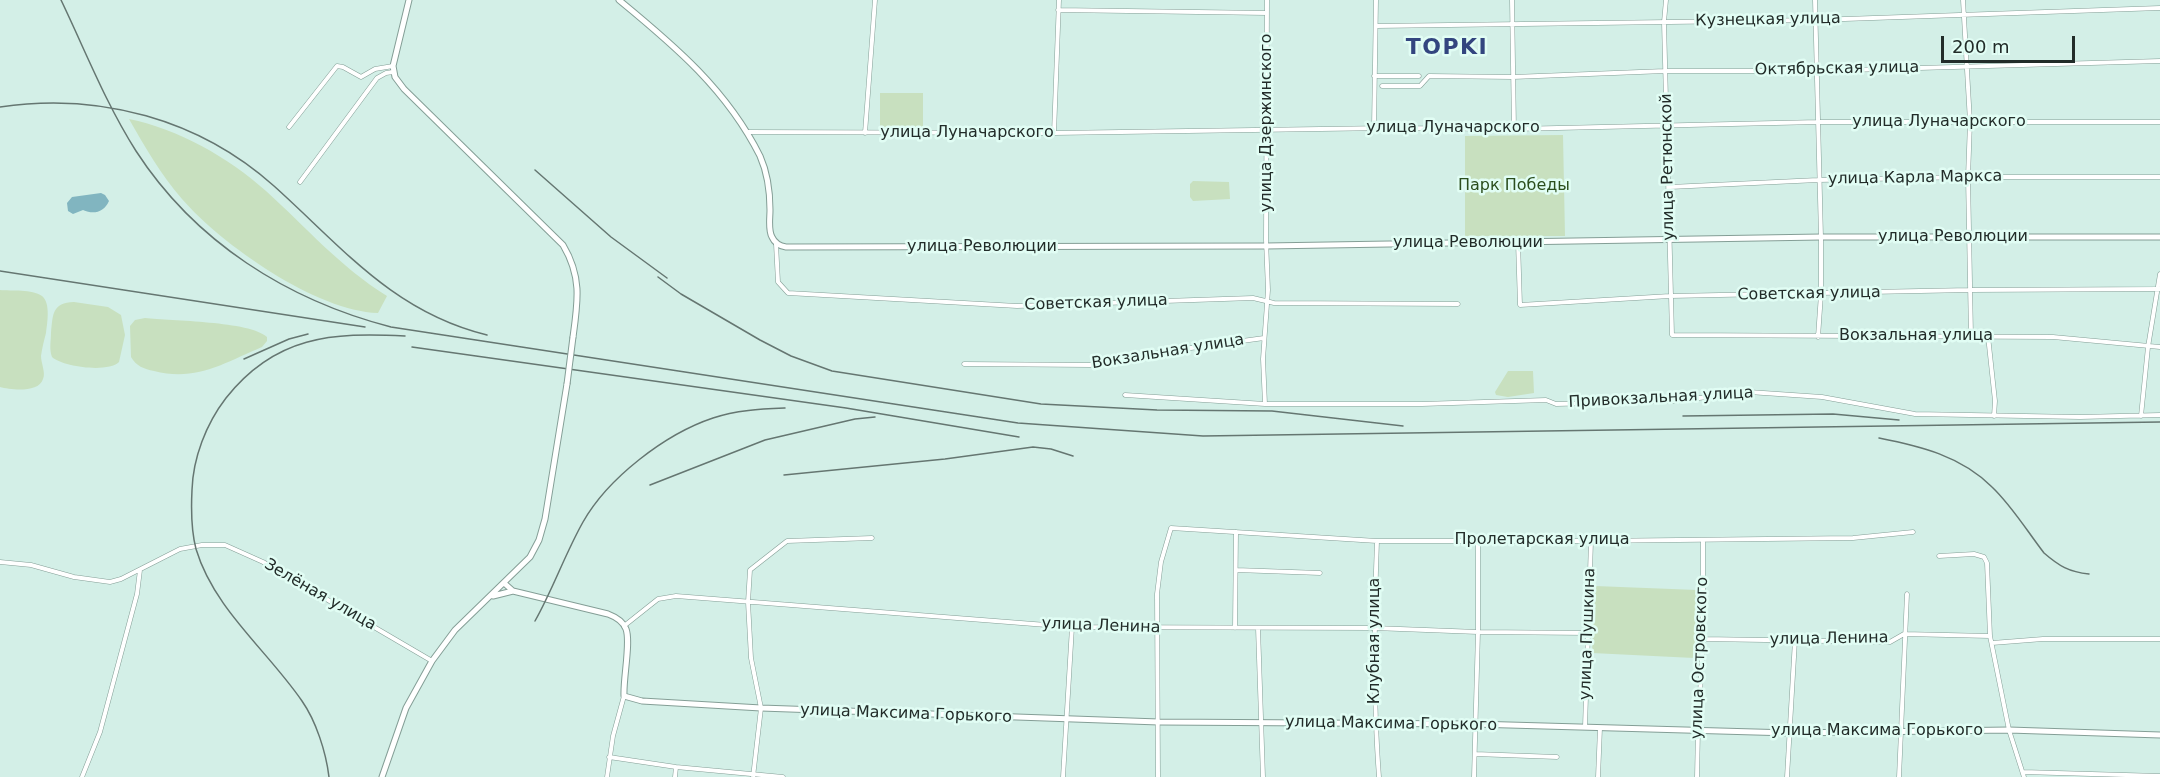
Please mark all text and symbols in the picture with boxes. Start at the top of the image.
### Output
street label: Кузнецкая улица [1695,9,1841,31]
scale bar [1944,24,2078,62]
street label: улица Дзержинского [1257,34,1277,212]
district label: TOPKI [1406,35,1488,61]
text: 200 m [1952,36,2010,57]
street label: Октябрьская улица [1755,58,1919,80]
street label: улица Ретюнской [1657,93,1679,241]
street label: улица Луначарского [1852,112,2026,132]
street label: улица Луначарского [1366,118,1540,138]
street label: улица Луначарского [880,123,1054,143]
street label: улица Карла Маркса [1828,167,2002,189]
park label: Парк Победы [1458,176,1570,196]
street label: улица Революции [1878,227,2028,247]
street label: улица Революции [1393,233,1543,253]
street label: улица Революции [907,237,1057,257]
street label: Советская улица [1737,283,1881,305]
street label: Советская улица [1024,291,1168,315]
street label: Вокзальная улица [1839,326,1993,346]
street label: Вокзальная улица [1090,330,1246,374]
street label: Привокзальная улица [1568,384,1754,412]
street label: Пролетарская улица [1454,530,1630,550]
street label: Зелёная улица [261,555,379,635]
street label: улица Пушкина [1576,568,1600,700]
street label: улица Островского [1688,577,1712,739]
street label: Клубная улица [1365,578,1385,704]
street label: улица Ленина [1041,614,1161,638]
street label: улица Ленина [1769,628,1889,650]
street label: улица Максима Горького [800,701,1012,727]
street label: улица Максима Горького [1285,713,1497,735]
street label: улица Максима Горького [1771,721,1983,741]

